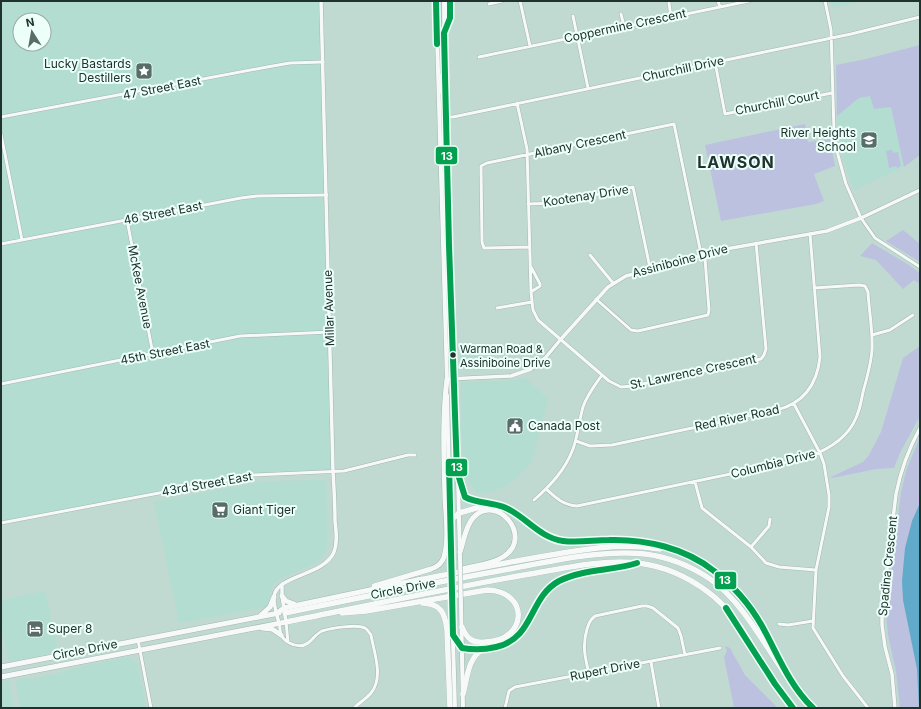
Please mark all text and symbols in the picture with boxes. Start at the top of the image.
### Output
street label: Coppermine Crescent [562,5,687,46]
north arrow [12,12,52,52]
text: N [25,15,36,30]
street label: Churchill Drive [641,53,725,84]
place label: Lucky Bastards Destillers [44,56,131,85]
place icon: Lucky Bastards Destillers [134,61,154,81]
street label: 47 Street East [122,73,202,102]
street label: Churchill Court [734,87,820,118]
place label: River Heights School [781,125,856,154]
street label: Albany Crescent [533,126,627,161]
school or university icon: River Heights School [859,130,879,150]
line badge: 13 [435,146,458,165]
text: 13 [441,149,453,163]
district label: LAWSON [697,152,775,172]
street label: Kootenay Drive [542,181,630,210]
street label: 46 Street East [122,197,204,228]
street label: Assiniboine Drive [630,241,729,281]
street label: McKee Avenue [125,244,156,330]
street label: Millar Avenue [320,270,337,346]
street label: 45th Street East [119,335,211,368]
place label: Warman Road & Assiniboine Drive [460,342,550,370]
marker: Warman Road & Assiniboine Drive [448,350,458,360]
street label: St. Lawrence Crescent [628,351,757,392]
street label: Red River Road [693,401,781,434]
public building icon: Canada Post [505,416,525,436]
place label: Canada Post [528,418,600,433]
street label: Columbia Drive [729,446,817,481]
line badge: 13 [445,458,468,477]
text: 13 [451,460,463,474]
street label: 43rd Street East [160,468,253,499]
supermarket icon: Giant Tiger [210,500,230,520]
place label: Giant Tiger [233,502,296,517]
street label: Spadina Crescent [875,515,900,617]
line badge: 13 [714,571,737,590]
text: 13 [719,573,731,587]
street label: Circle Drive [369,575,437,602]
hotel icon: Super 8 [25,619,45,639]
place label: Super 8 [48,621,92,636]
street label: Circle Drive [51,636,119,663]
street label: Rupert Drive [569,655,641,684]

